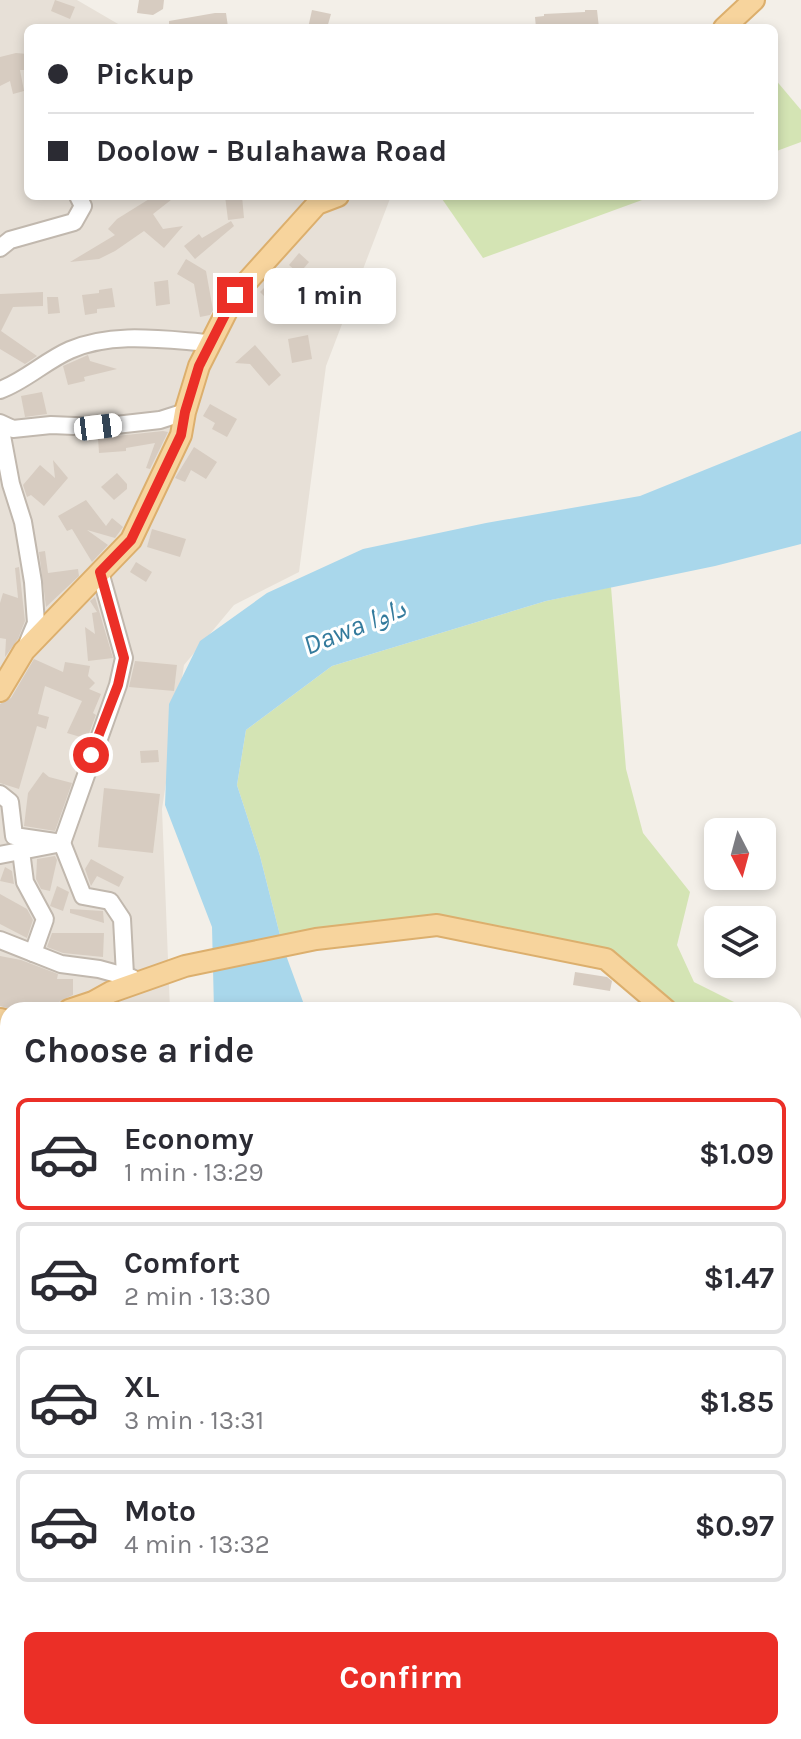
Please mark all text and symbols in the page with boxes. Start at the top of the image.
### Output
text: Pickup [96,56,194,92]
text: Doolow - Bulahawa Road [96,133,447,169]
callout: 1 min [263,267,395,323]
route end [217,277,253,313]
text: 1 min [297,280,363,311]
car [73,412,123,442]
water label: Dawa داوا [298,591,410,662]
route start [73,737,109,773]
north arrow [704,818,776,890]
map controls [704,818,776,978]
button: layers [704,906,776,978]
text: Choose a ride [24,1029,254,1071]
icon: car [28,1118,100,1190]
text: Economy [124,1121,254,1157]
text: $1.09 [699,1136,774,1172]
text: 1 min · 13:29 [124,1157,264,1188]
icon: car [28,1242,100,1314]
text: Comfort [124,1245,240,1281]
text: $1.47 [703,1260,774,1296]
text: 2 min · 13:30 [124,1281,271,1312]
icon: car [28,1366,100,1438]
text: XL [124,1369,159,1405]
text: $1.85 [699,1384,774,1420]
text: 3 min · 13:31 [124,1405,264,1436]
icon: car [28,1490,100,1562]
text: Moto [124,1493,196,1529]
text: $0.97 [695,1508,774,1544]
text: 4 min · 13:32 [124,1529,270,1560]
button: Confirm [24,1632,778,1724]

